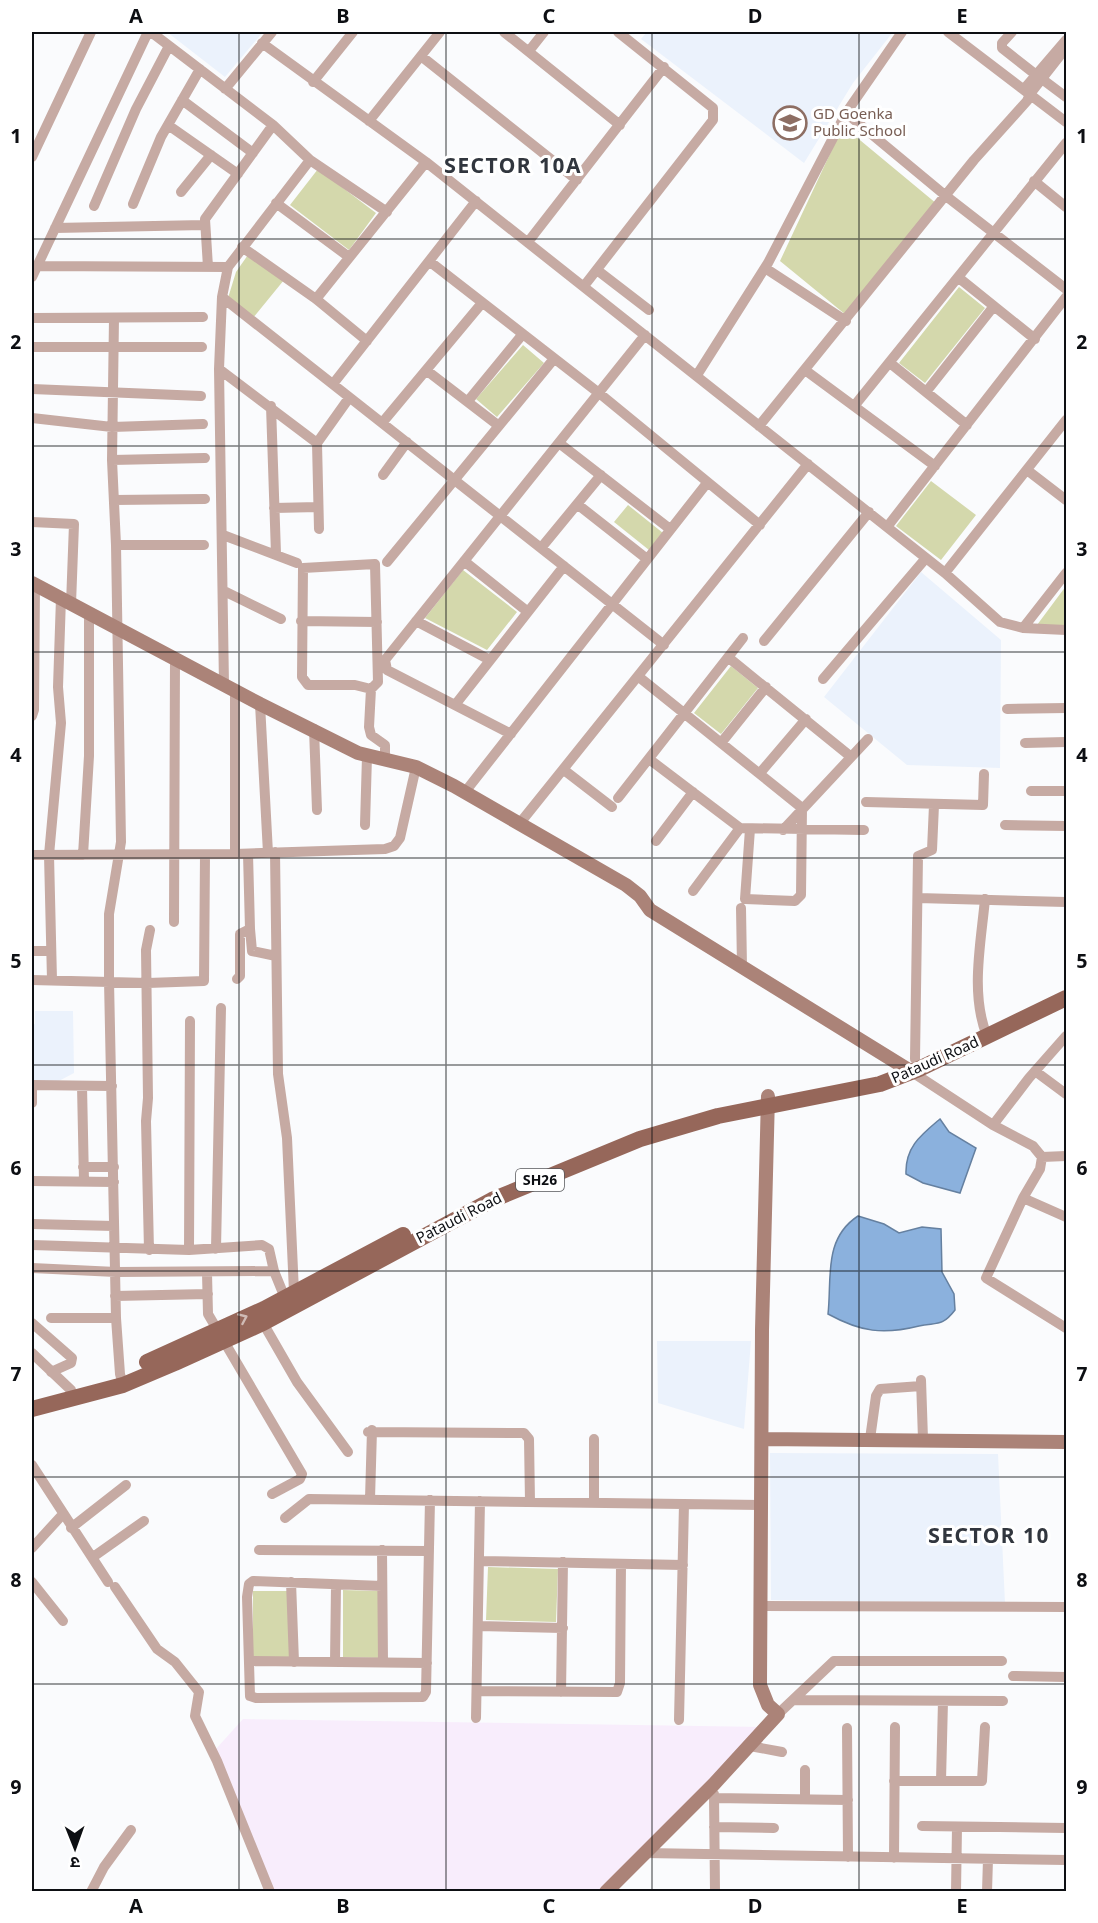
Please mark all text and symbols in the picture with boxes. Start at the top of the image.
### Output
text: A [129,5,143,31]
text: B [336,5,350,31]
text: C [543,5,556,31]
text: D [748,5,762,31]
text: E [956,5,968,31]
school or university icon: GD Goenka Public School [772,105,808,141]
place label: GD Goenka Public School [813,106,906,142]
text: 1 [10,125,22,151]
text: 1 [1076,125,1088,151]
district label: SECTOR 10A [444,154,582,182]
text: 2 [10,331,22,357]
text: 2 [1076,331,1088,357]
text: 3 [10,538,22,564]
text: 3 [1076,538,1088,564]
text: 4 [10,744,22,770]
text: 4 [1076,744,1088,770]
text: 5 [10,950,22,976]
text: 5 [1076,950,1088,976]
street label: Pataudi Road [889,1034,982,1089]
text: 6 [10,1157,22,1183]
text: 6 [1076,1157,1088,1183]
road number: SH26 [516,1169,564,1191]
street label: Pataudi Road [414,1190,506,1249]
one-way arrow [236,1313,247,1325]
text: 7 [10,1363,22,1389]
text: 7 [1076,1363,1088,1389]
district label: SECTOR 10 [928,1524,1050,1552]
text: 8 [10,1569,22,1595]
text: 8 [1076,1569,1088,1595]
text: 9 [10,1776,22,1802]
text: 9 [1076,1776,1088,1802]
north arrow [45,1818,105,1878]
text: उ [70,1850,80,1871]
text: A [129,1895,143,1921]
text: B [336,1895,350,1921]
text: C [543,1895,556,1921]
text: D [748,1895,762,1921]
text: E [956,1895,968,1921]

